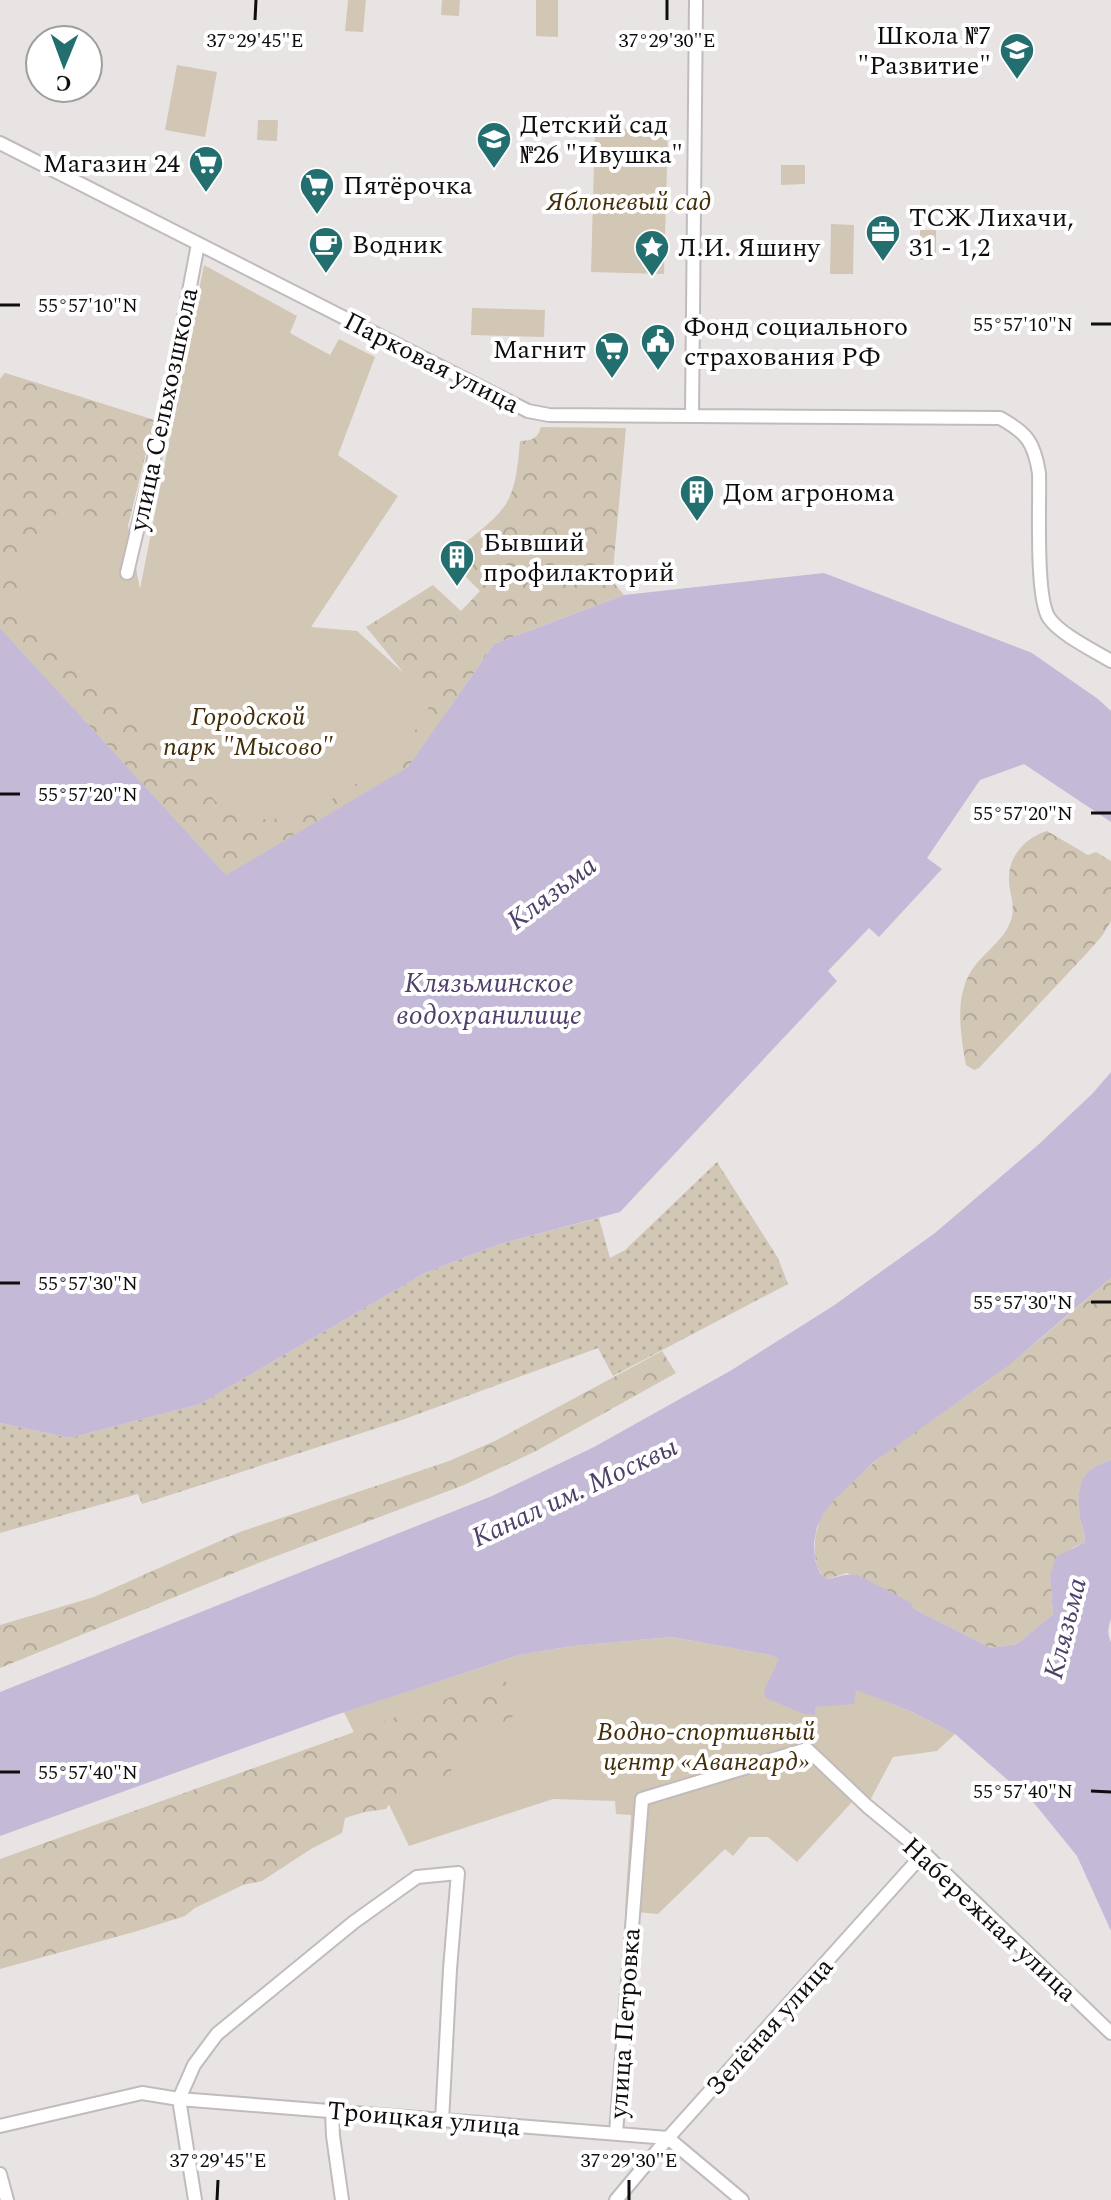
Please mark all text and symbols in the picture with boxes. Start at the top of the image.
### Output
place label: Школа №7 "Развитие" [858,16,991,86]
north arrow [24,24,104,104]
text: 37°29'45"E [206,26,304,56]
text: 37°29'30"E [618,26,716,56]
school or university icon: Школа №7 "Развитие" [998,31,1036,81]
text: С [56,66,72,99]
place label: Детский сад №26 "Ивушка" [520,105,683,175]
school or university icon: Детский сад №26 "Ивушка" [475,120,513,170]
place label: Магазин 24 [43,144,180,184]
supermarket icon: Магазин 24 [187,144,225,194]
supermarket icon: Пятёрочка [298,166,336,216]
place label: Пятёрочка [343,166,473,206]
park label: Яблоневый сад [545,182,712,222]
place label: ТСЖ Лихачи, 31 - 1,2 [909,198,1074,268]
office icon: ТСЖ Лихачи, 31 - 1,2 [864,213,902,263]
cafe icon: Водник [307,225,345,275]
place label: Водник [352,225,443,265]
place icon: Л.И. Яшину [633,228,671,278]
place label: Л.И. Яшину [678,228,822,268]
street label: улица Сельхозшкола [118,283,209,536]
text: 55°57'10"N [38,291,138,321]
street label: Парковая улица [337,301,527,425]
place label: Фонд социального страхования РФ [684,307,908,377]
text: 55°57'10"N [973,310,1073,340]
public building icon: Фонд социального страхования РФ [639,322,677,372]
place label: Магнит [493,330,586,370]
supermarket icon: Магнит [593,330,631,380]
building icon: Дом агронома [678,473,716,523]
place label: Дом агронома [723,473,895,513]
place label: Бывший профилакторий [483,523,674,593]
building icon: Бывший профилакторий [438,538,476,588]
park label: Городской парк "Мысово" [163,697,333,767]
text: 55°57'20"N [38,780,138,810]
text: 55°57'20"N [973,799,1073,829]
water label: Клязьма [498,845,606,941]
water label: Клязьминское водохранилище [396,962,582,1037]
text: 55°57'30"N [38,1269,138,1299]
text: 55°57'30"N [973,1288,1073,1318]
water label: Канал им. Москвы [464,1426,685,1559]
water label: Клязьма [1032,1573,1099,1684]
park label: Водно-спортивный центр «Авангард» [597,1712,816,1782]
text: 55°57'40"N [38,1758,138,1788]
text: 55°57'40"N [973,1777,1073,1807]
street label: Набережная улица [893,1828,1086,2012]
street label: улица Петровка [598,1926,652,2121]
street label: Зелёная улица [696,1948,843,2105]
street label: Троицкая улица [326,2091,522,2147]
text: 37°29'45"E [169,2146,267,2176]
text: 37°29'30"E [580,2146,678,2176]

